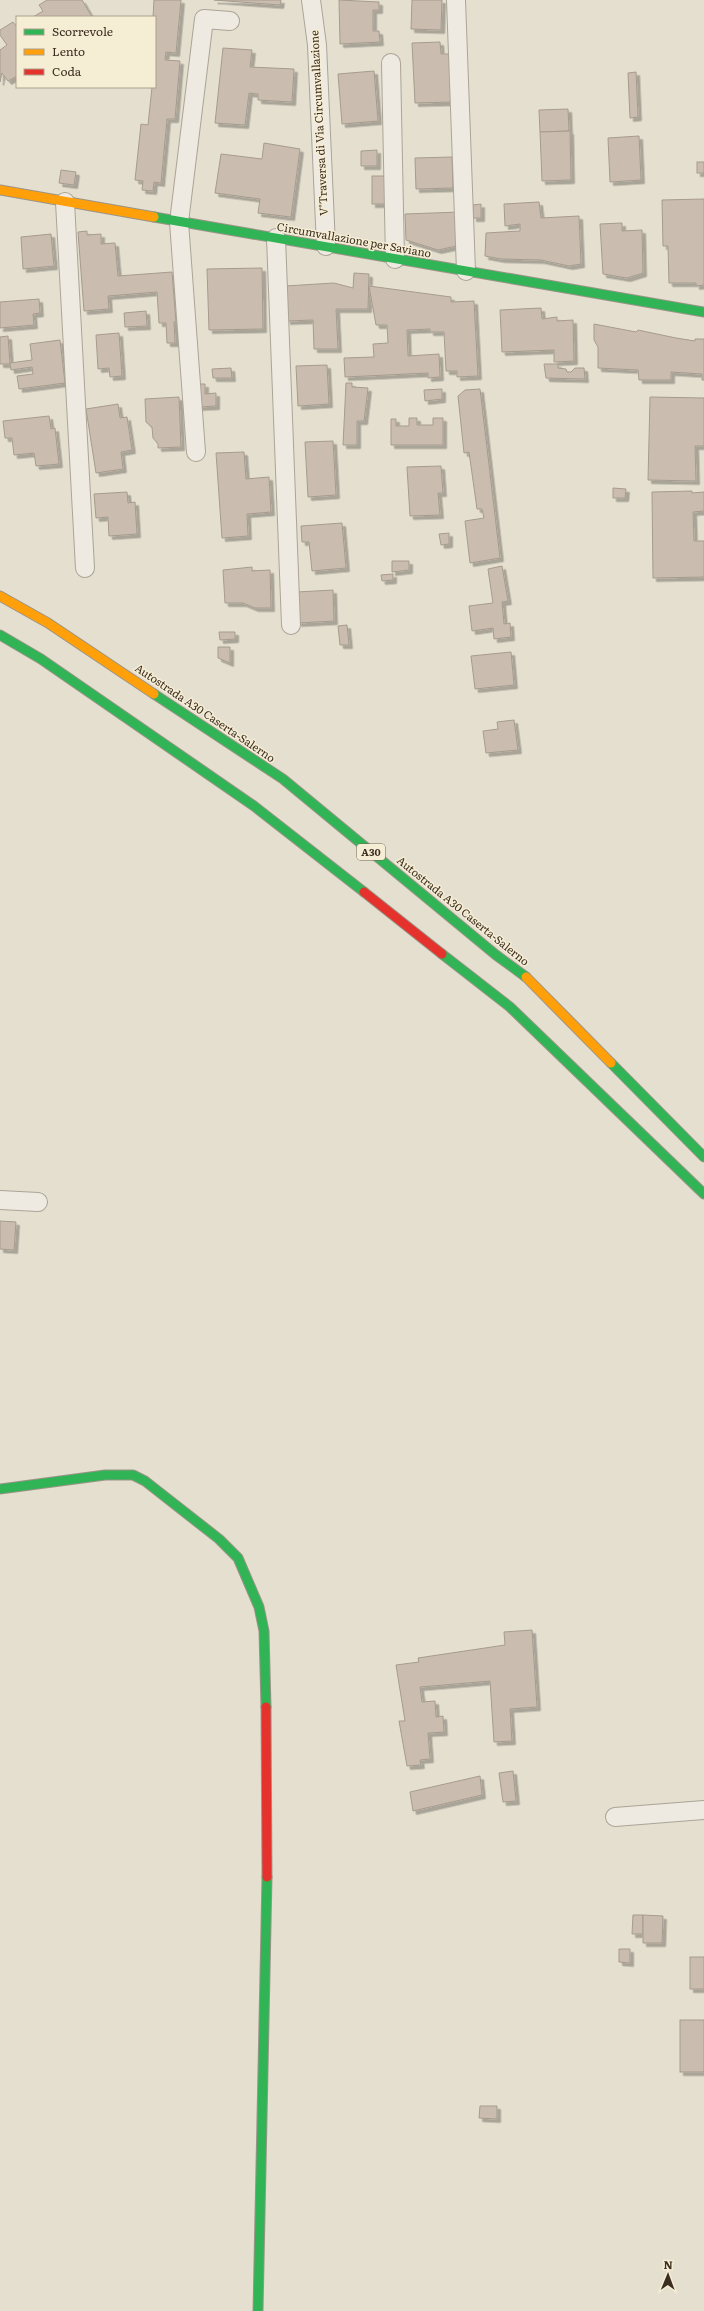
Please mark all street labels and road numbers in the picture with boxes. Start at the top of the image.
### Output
street label: V°Traversa di Via Circumvallazione [305,30,331,216]
street label: Circumvallazione per Saviano [276,218,433,260]
street label: Autostrada A30 Caserta-Salerno [132,659,279,765]
road number: A30 [357,844,385,860]
street label: Autostrada A30 Caserta-Salerno [394,852,533,969]

